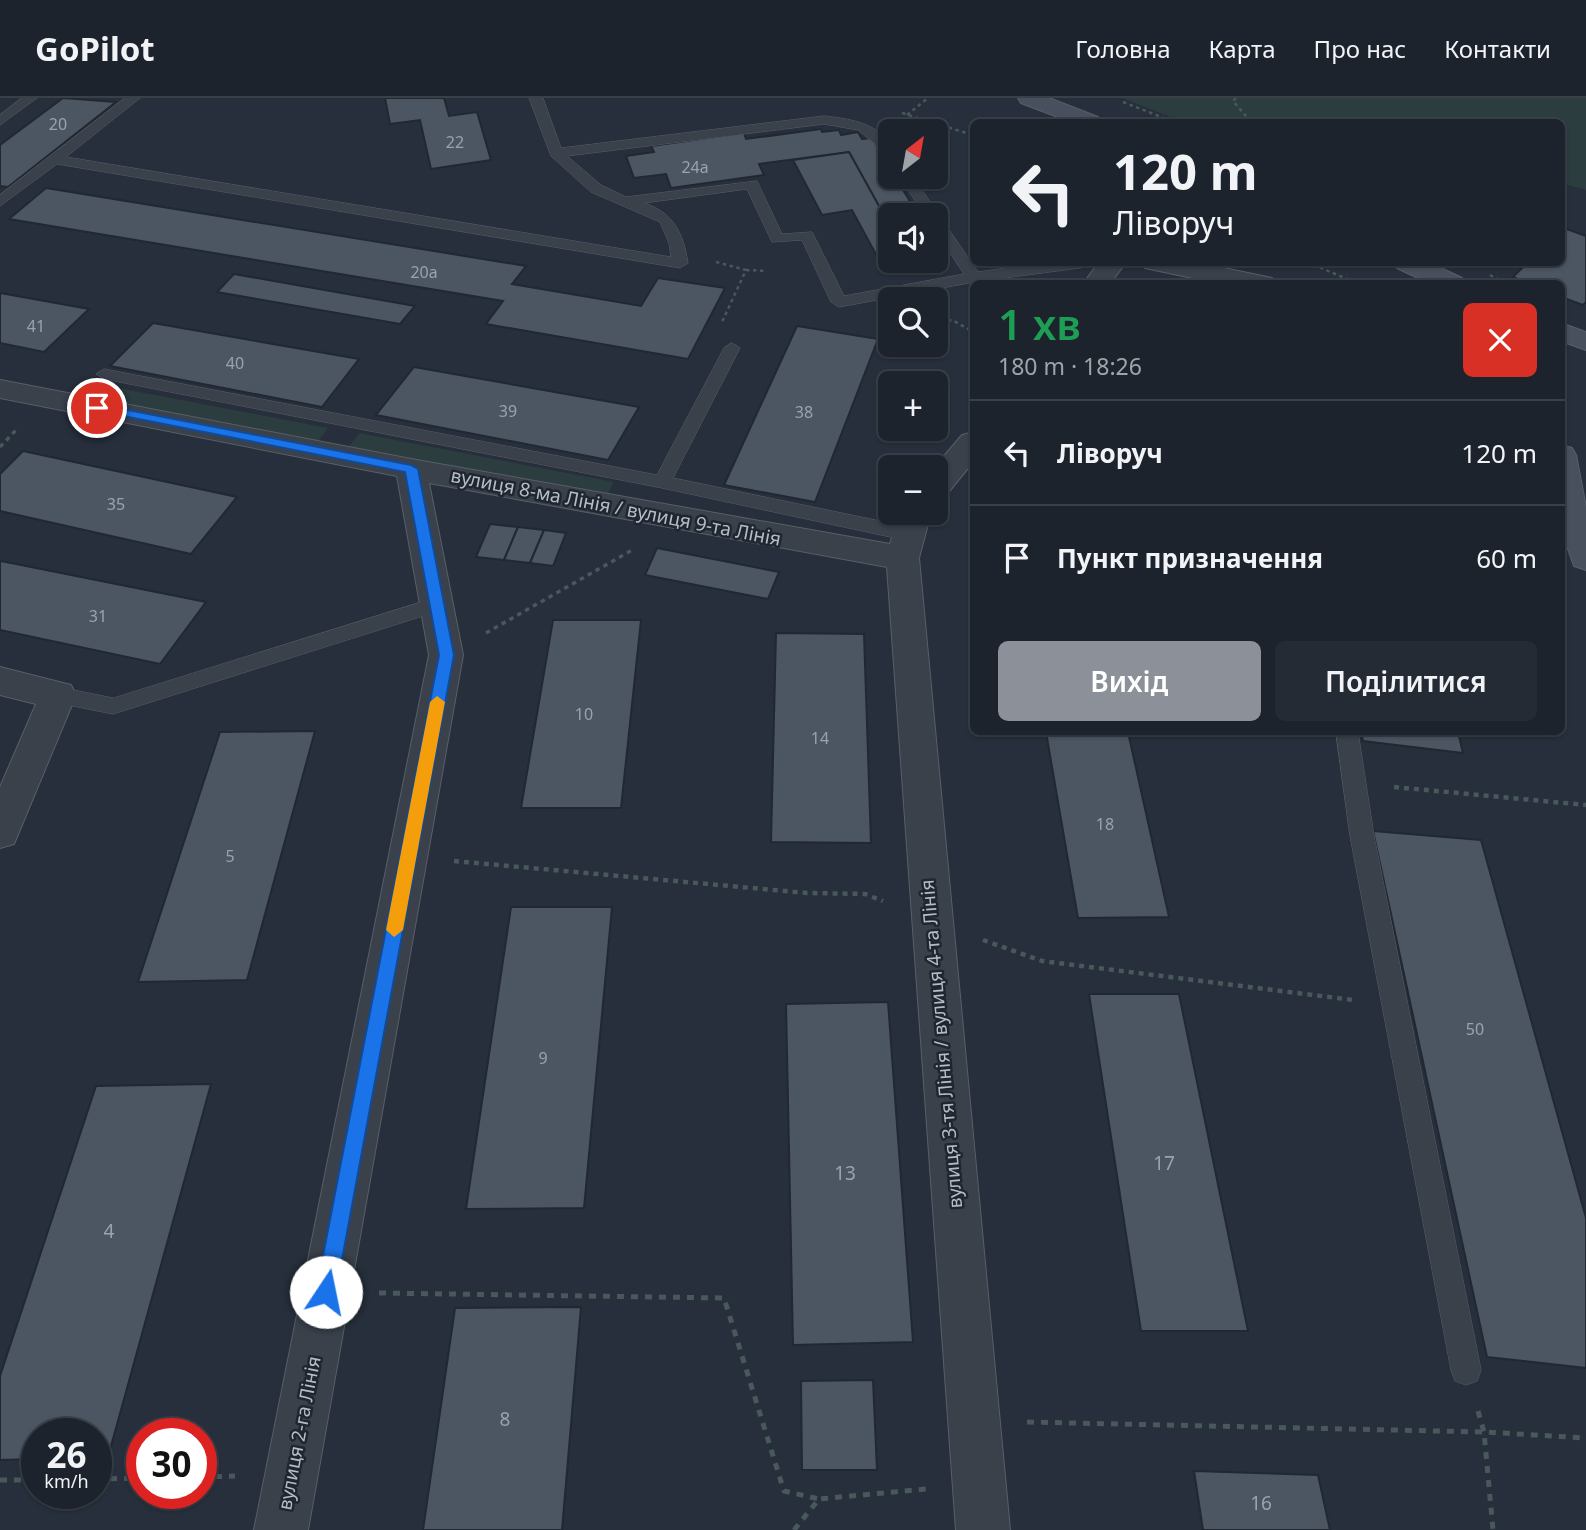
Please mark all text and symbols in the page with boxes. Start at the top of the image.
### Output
text: GoPilot [35,26,155,71]
text: Головна [1075,32,1171,65]
text: Карта [1209,32,1276,65]
text: Про нас [1314,32,1406,65]
text: Контакти [1444,32,1551,65]
house number: 20 [49,113,67,135]
north arrow [878,119,948,189]
map controls [878,119,948,525]
house number: 22 [446,131,464,153]
text: 120 m [1113,138,1258,204]
icon: left [998,147,1089,238]
house number: 24а [681,156,709,178]
text: Ліворуч [1113,201,1234,244]
button: sound [878,203,948,273]
house number: 20а [410,261,438,283]
button: search [878,287,948,357]
text: 1 хв [998,295,1081,352]
button: close [1463,303,1537,377]
house number: 41 [27,315,45,337]
text: 180 m · 18:26 [998,350,1142,382]
house number: 40 [226,352,244,374]
button: + [878,371,948,441]
pin [67,378,127,438]
icon: arrive [78,389,116,427]
house number: 39 [499,400,517,422]
house number: 38 [795,401,813,423]
icon: left [998,434,1036,472]
text: Ліворуч [1057,435,1163,471]
text: 120 m [1461,435,1537,471]
button: − [878,455,948,525]
street label: вулиця 8-ма Лінія / вулиця 9-та Лінія [449,462,783,552]
house number: 35 [107,493,125,515]
icon: arrive [998,539,1036,577]
text: Пункт призначення [1057,540,1323,576]
text: 60 m [1476,540,1537,576]
house number: 31 [89,605,107,627]
button: Вихід [998,641,1261,721]
button: Поділитися [1275,641,1537,721]
house number: 10 [575,703,593,725]
house number: 14 [811,727,829,749]
house number: 18 [1096,813,1114,835]
house number: 5 [225,845,235,867]
street label: вулиця 3-тя Лінія / вулиця 4-та Лінія [914,878,968,1210]
house number: 50 [1466,1018,1484,1040]
house number: 9 [538,1047,548,1069]
house number: 17 [1153,1150,1175,1176]
house number: 13 [834,1160,856,1186]
house number: 4 [104,1218,115,1244]
position arrow [289,1255,363,1329]
street label: вулиця 2-га Лінія [271,1354,327,1512]
house number: 8 [500,1406,510,1432]
speed limit sign: 30 [126,1418,217,1509]
text: 26 [46,1431,87,1478]
text: km/h [44,1469,89,1493]
house number: 16 [1250,1490,1272,1516]

